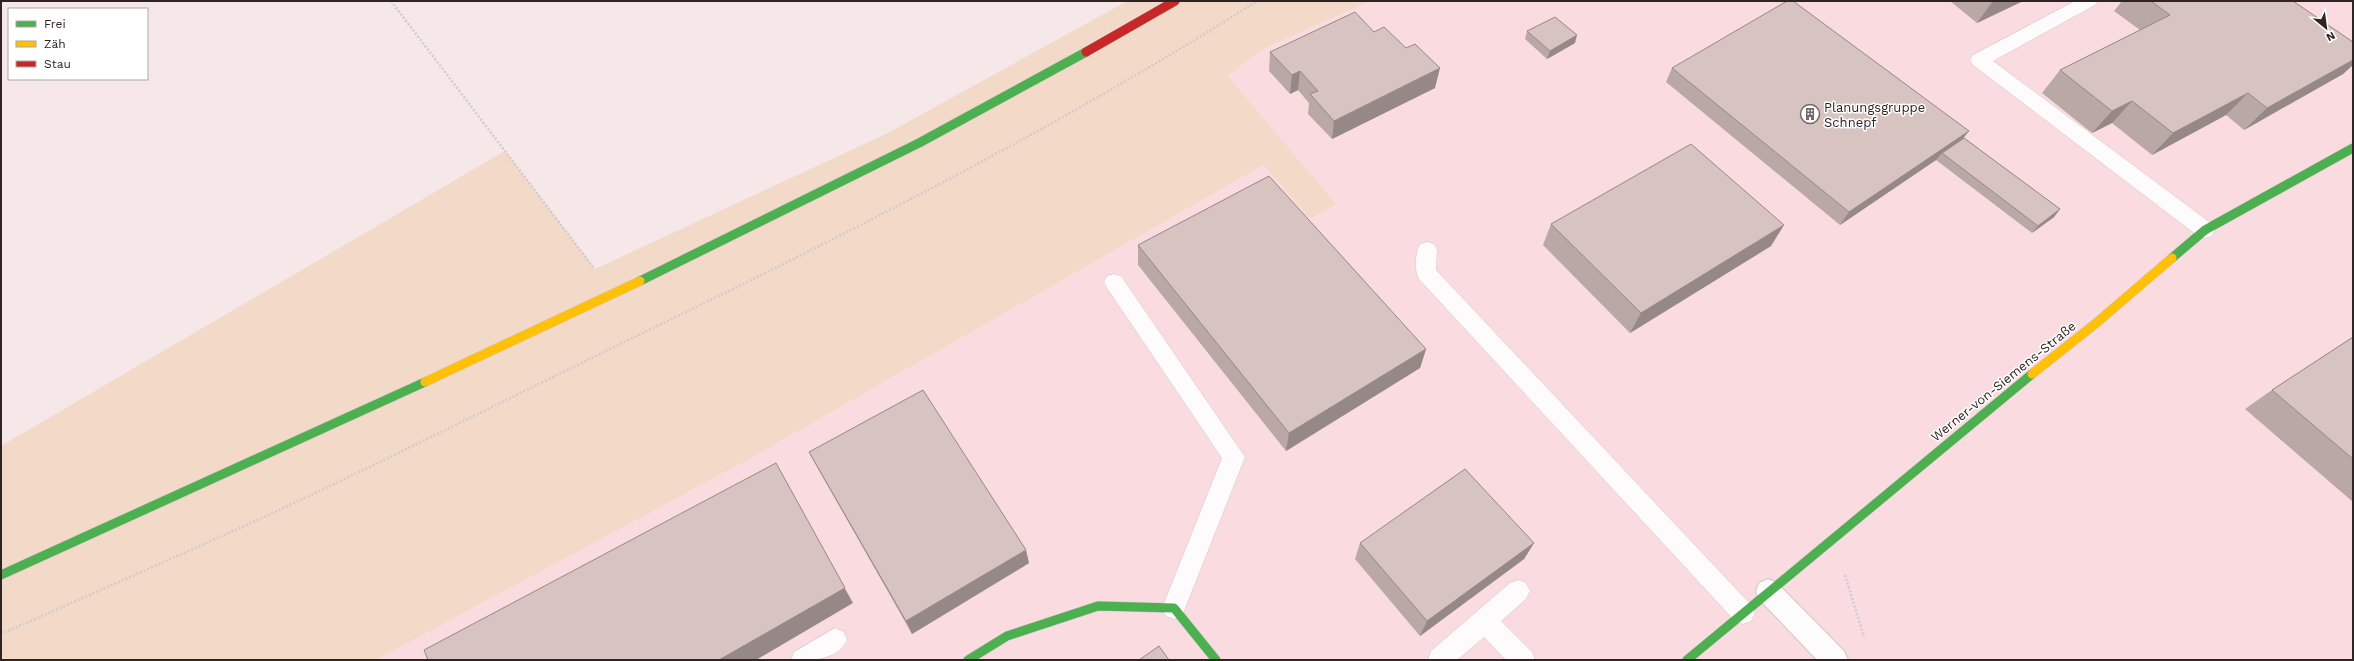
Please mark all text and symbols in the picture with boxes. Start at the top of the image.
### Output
legend [8,8,148,80]
north arrow [2306,8,2346,48]
text: Frei [44,17,66,31]
text: N [2324,29,2337,44]
text: Zäh [44,37,66,51]
text: Stau [44,57,71,71]
place label: Planungsgruppe Schnepf [1824,100,1925,130]
building icon: Planungsgruppe Schnepf [1799,103,1821,125]
street label: Werner-von-Siemens-Straße [1928,318,2079,445]

